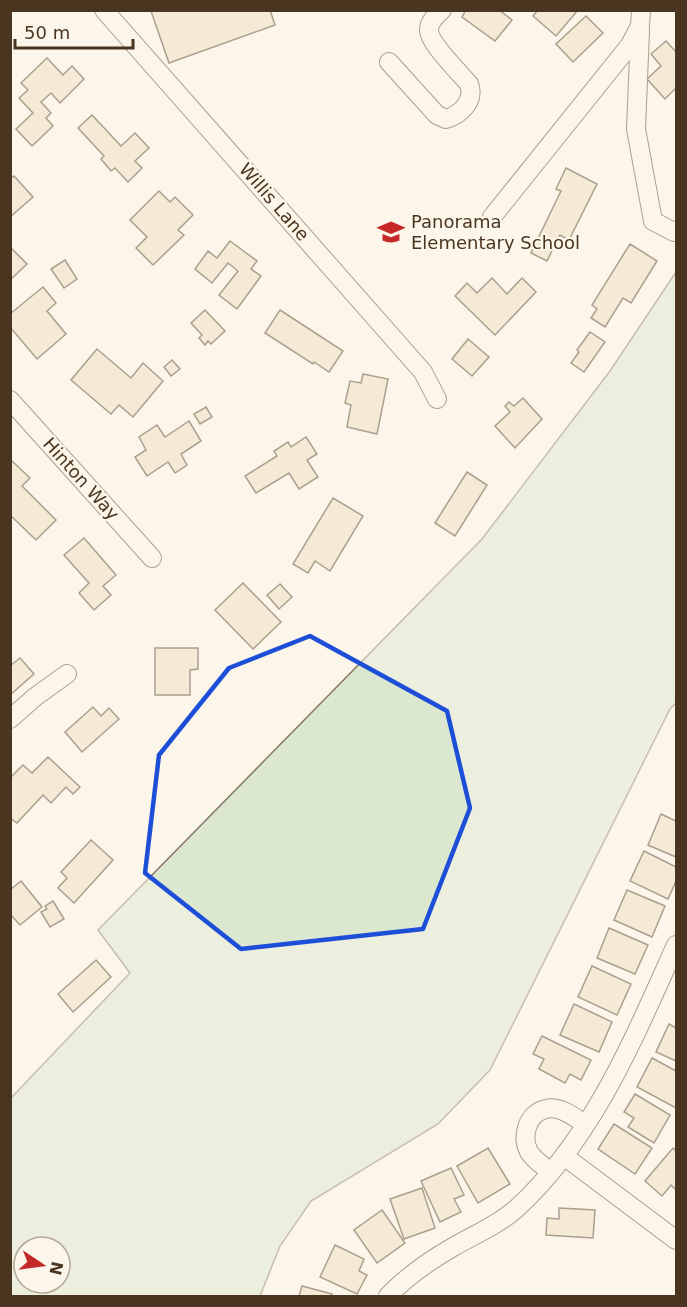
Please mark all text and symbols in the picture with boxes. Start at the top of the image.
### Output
scale bar [15,12,134,50]
text: 50 m [24,22,70,43]
street label: Willis Lane [235,159,314,245]
place label: Panorama Elementary School [411,211,580,253]
school or university icon: Panorama Elementary School [376,217,406,247]
street label: Hinton Way [39,433,124,524]
north arrow [12,1235,72,1295]
text: N [45,1260,67,1277]

